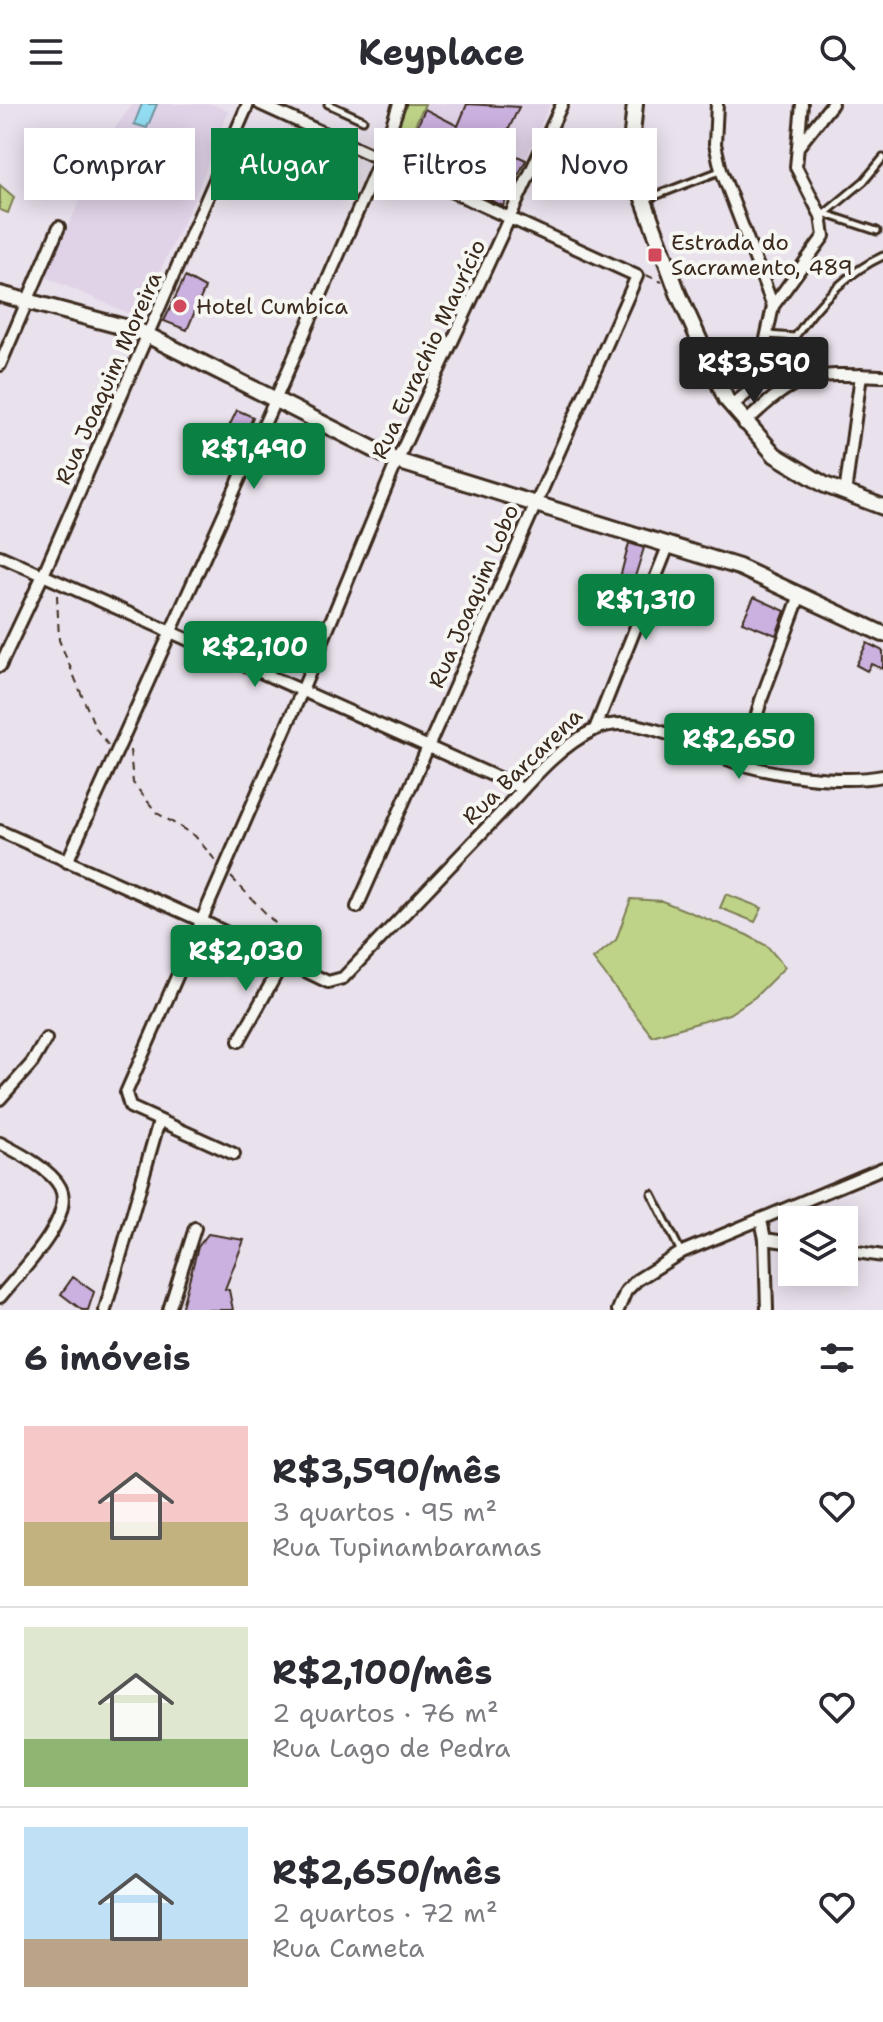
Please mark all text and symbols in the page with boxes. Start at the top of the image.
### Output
text: Keyplace [358,28,525,77]
icon: menu [24,30,68,74]
icon: search [815,30,859,74]
chip: Comprar [24,128,195,200]
chip: Alugar [211,128,358,200]
chip: Filtros [374,128,516,200]
chip: Novo [532,128,657,200]
place label: Estrada do Sacramento, 489 [671,228,853,282]
street label: Rua Eurachio Maurício [365,235,492,464]
marker: Estrada do Sacramento, 489 [646,246,664,264]
street label: Rua Joaquim Moreira [48,267,169,489]
place label: Hotel Cumbica [196,292,348,321]
marker: Hotel Cumbica [171,297,189,315]
pin: R$3,590 [680,337,828,405]
text: R$3,590 [697,345,811,380]
pin: R$1,490 [180,423,328,491]
text: R$1,490 [201,431,307,466]
street label: Rua Joaquim Lobo [422,500,525,693]
pin: R$1,310 [572,574,720,642]
text: R$1,310 [596,582,696,617]
pin: R$2,100 [181,621,329,689]
text: R$2,100 [202,629,308,664]
street label: Rua Barcarena [456,701,589,831]
pin: R$2,650 [665,713,813,781]
text: R$2,650 [682,721,796,756]
pin: R$2,030 [172,925,320,993]
text: R$2,030 [189,933,303,968]
map controls [778,1206,858,1286]
button: layers [778,1206,858,1286]
text: 6 imóveis [24,1335,191,1381]
icon: filters [815,1336,859,1380]
text: R$3,590/mês [272,1448,501,1494]
icon: home [88,1458,184,1554]
icon: heart [815,1484,859,1528]
text: 3 quartos · 95 m² [272,1494,497,1529]
text: Rua Tupinambaramas [272,1529,542,1564]
text: R$2,100/mês [272,1649,492,1695]
icon: home [88,1659,184,1755]
icon: heart [815,1685,859,1729]
text: 2 quartos · 76 m² [272,1695,499,1730]
text: Rua Lago de Pedra [272,1730,511,1765]
text: R$2,650/mês [272,1849,501,1895]
icon: home [88,1859,184,1955]
icon: heart [815,1885,859,1929]
text: 2 quartos · 72 m² [272,1895,498,1930]
text: Rua Cameta [272,1930,424,1965]

